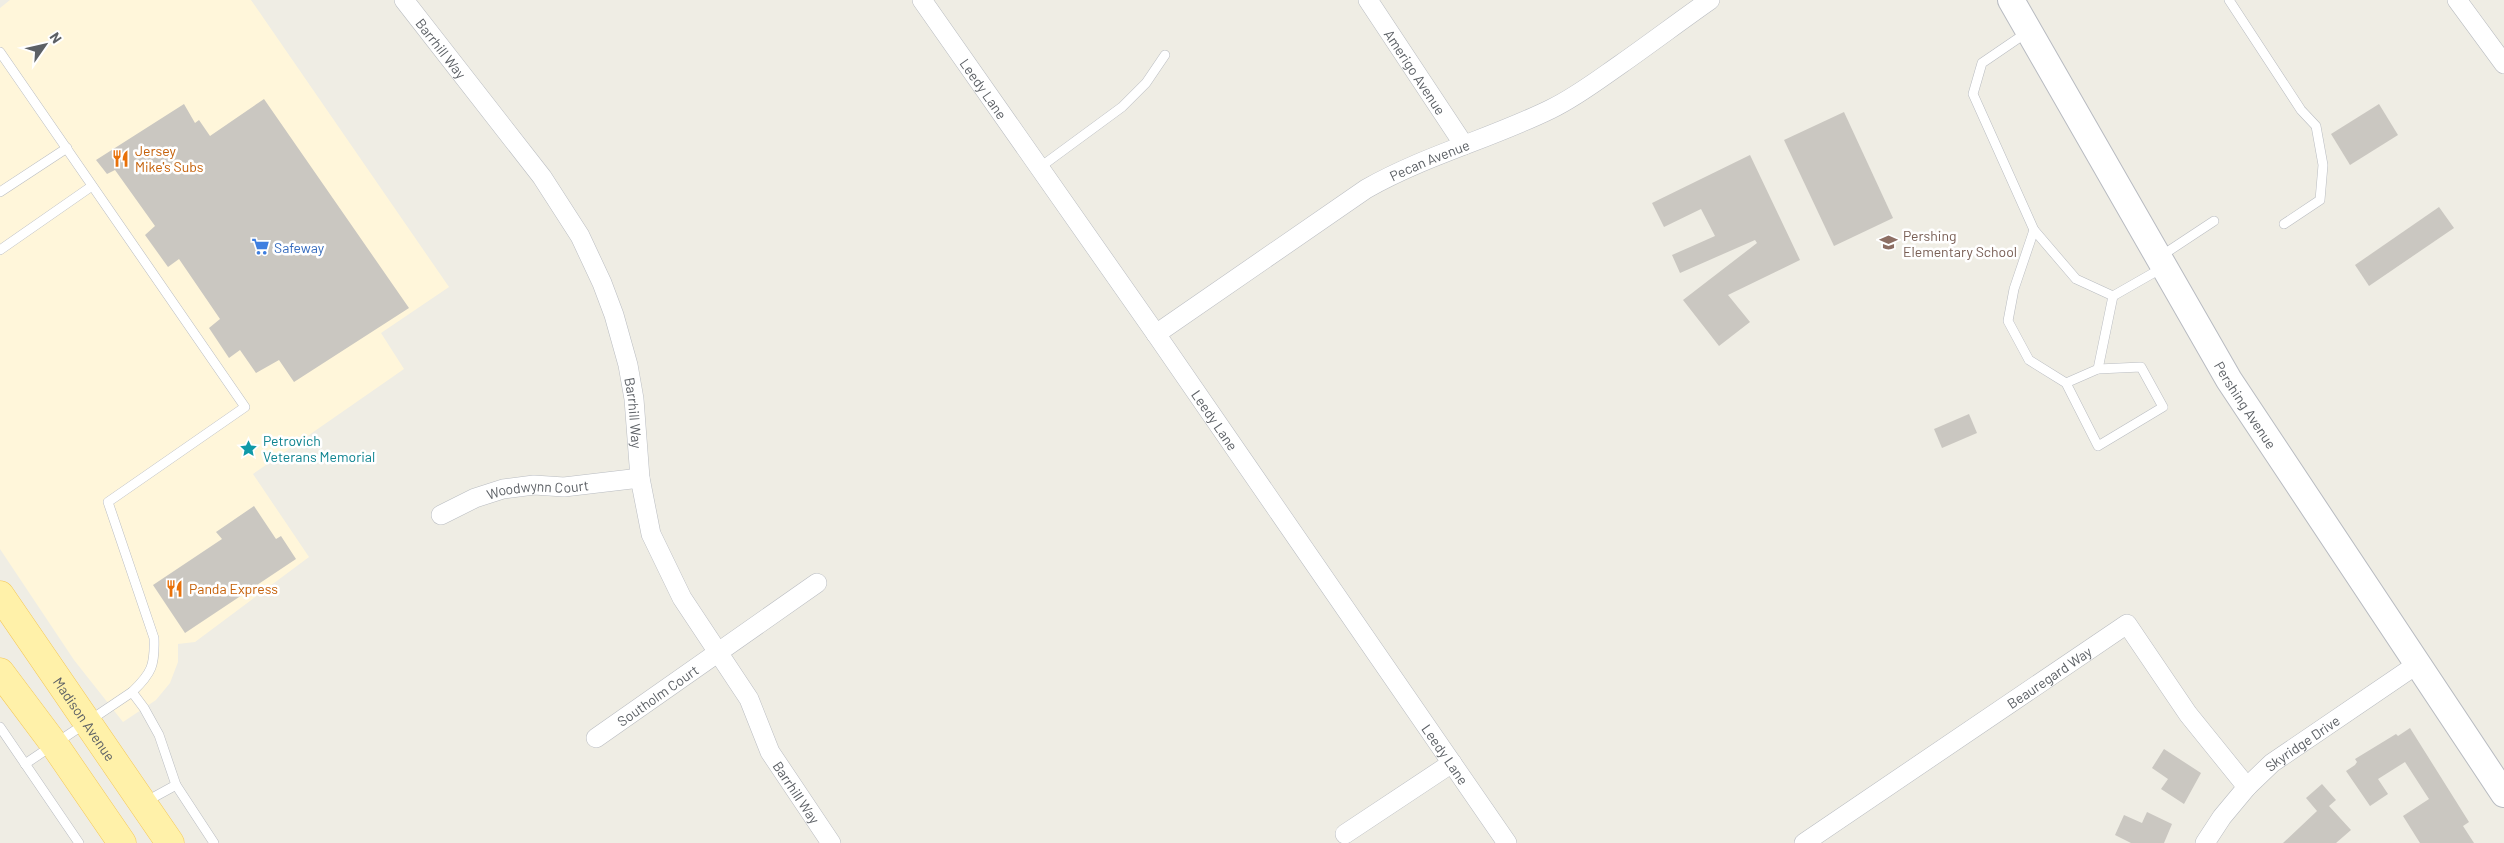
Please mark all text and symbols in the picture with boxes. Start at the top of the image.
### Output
street label: Barrhill Way [413,15,471,82]
north arrow [20,20,70,70]
street label: Amerigo Avenue [1381,26,1450,118]
text: N [47,29,66,46]
street label: Leedy Lane [957,55,1011,122]
street label: Pecan Avenue [1387,136,1472,184]
place label: Jersey Mike's Subs [135,142,204,175]
restaurant icon: Jersey Mike's Subs [111,148,131,168]
place label: Pershing Elementary School [1903,227,2017,260]
school or university icon: Pershing Elementary School [1879,233,1899,253]
supermarket icon: Safeway [250,237,270,257]
place label: Safeway [274,239,325,256]
street label: Pershing Avenue [2211,358,2281,452]
street label: Barrhill Way [622,376,646,450]
street label: Leedy Lane [1188,386,1242,453]
place label: Petrovich Veterans Memorial [263,432,375,465]
place icon: Petrovich Veterans Memorial [239,438,259,458]
street label: Woodwynn Court [484,476,590,502]
restaurant icon: Panda Express [165,578,185,598]
place label: Panda Express [189,580,278,597]
street label: Beauregard Way [2003,642,2095,712]
street label: Southolm Court [614,661,701,729]
street label: Madison Avenue [50,674,119,764]
street label: Skyridge Drive [2261,711,2343,774]
street label: Leedy Lane [1419,720,1472,788]
street label: Barrhill Way [770,758,824,827]

